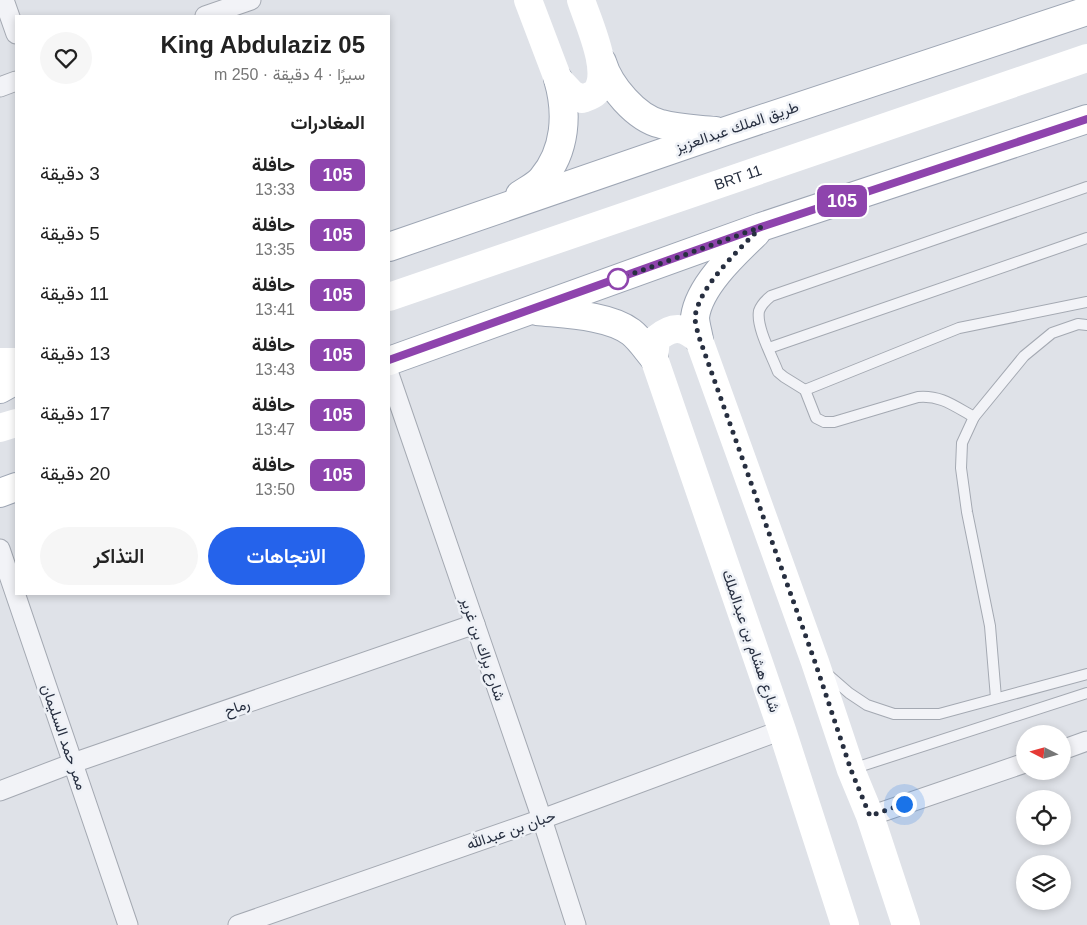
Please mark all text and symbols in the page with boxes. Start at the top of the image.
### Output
text: King Abdulaziz 05 [161,31,365,58]
button: heart [40,32,92,84]
text: سيرًا · 4 دقيقة · 250 m [214,66,365,83]
street label: طريق الملك عبدالعزيز [672,97,802,158]
text: المغادرات [290,112,365,133]
text: حافلة [252,154,295,175]
street label: BRT 11 [712,161,764,193]
text: 3 دقيقة [40,163,100,184]
text: 105 [322,165,353,185]
text: 13:33 [255,181,295,198]
line badge: 105 [813,185,871,217]
text: 105 [827,191,857,211]
text: حافلة [252,214,295,235]
text: 5 دقيقة [40,223,100,244]
text: 105 [322,225,353,245]
text: 13:35 [255,241,295,258]
unlabelled marker [607,268,629,290]
text: حافلة [252,274,295,295]
text: 11 دقيقة [40,283,109,304]
text: 105 [322,285,353,305]
text: 13:41 [255,301,295,318]
text: حافلة [252,334,295,355]
text: 13 دقيقة [40,343,110,364]
text: 105 [322,345,353,365]
text: 13:43 [255,361,295,378]
text: حافلة [252,394,295,415]
text: 17 دقيقة [40,403,110,424]
text: 105 [322,405,353,425]
text: 13:47 [255,421,295,438]
text: حافلة [252,454,295,475]
text: 20 دقيقة [40,463,110,484]
text: 105 [322,465,353,485]
text: 13:50 [255,481,295,498]
button: التذاكر [40,527,198,585]
button: الاتجاهات [208,527,365,585]
street label: شارع هشام بن عبدالملك [716,567,784,715]
street label: شارع براك بن غرير [455,594,509,704]
street label: ممر حمد السليمان [37,682,91,792]
street label: رماح [222,694,253,722]
north arrow [1016,725,1071,780]
map controls [1016,725,1071,910]
button: locate [1016,790,1071,845]
your location [892,792,917,817]
street label: حبان بن عبدالله [464,806,558,855]
button: layers [1016,855,1071,910]

